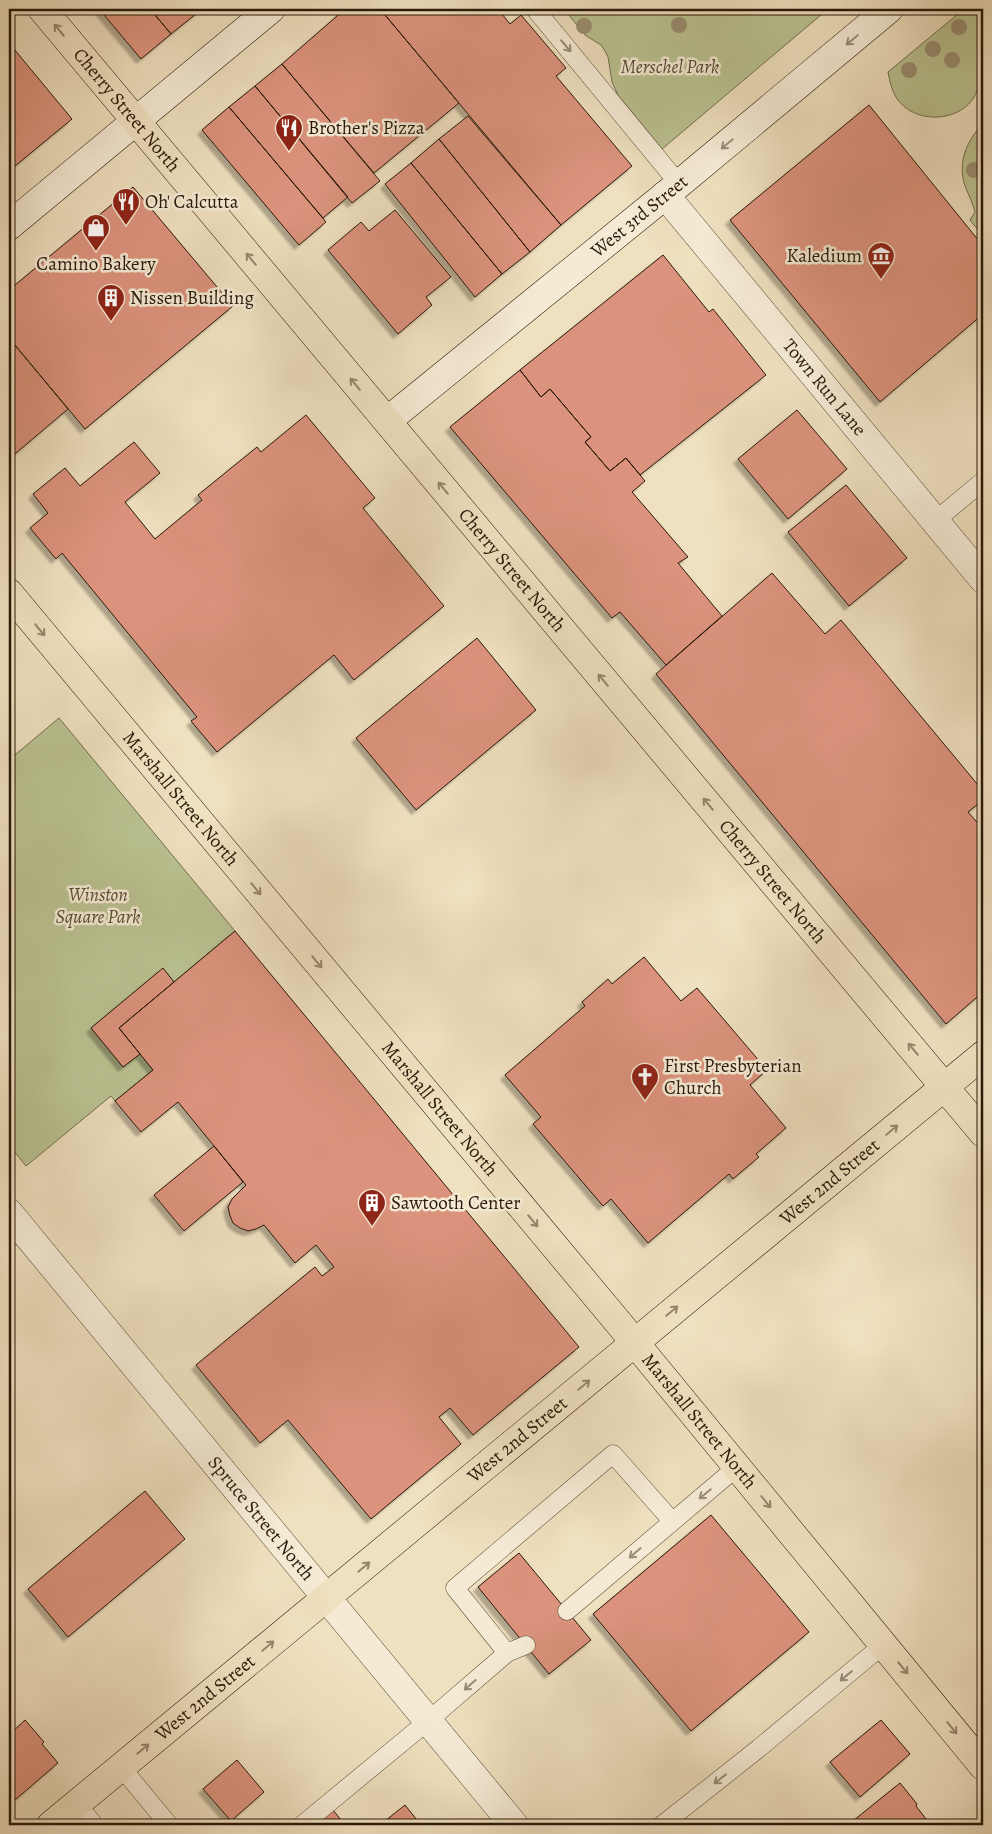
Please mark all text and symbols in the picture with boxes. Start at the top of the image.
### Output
one-way arrow [54,24,65,37]
one-way arrow [845,34,858,46]
one-way arrow [560,39,571,52]
street label: Cherry Street North [67,43,186,178]
park label: Merschel Park [621,54,719,80]
restaurant icon: Brother's Pizza [274,113,304,152]
place label: Brother's Pizza [308,115,425,141]
one-way arrow [721,138,734,149]
street label: West 3rd Street [584,169,694,264]
restaurant icon: Oh' Calcutta [111,187,141,226]
place label: Oh' Calcutta [145,189,239,215]
shop icon: Camino Bakery [81,213,111,252]
museum icon: Kaledium [866,241,896,280]
place label: Kaledium [787,243,862,269]
place label: Camino Bakery [36,251,156,277]
one-way arrow [246,253,257,266]
building icon: Nissen Building [96,283,126,322]
place label: Nissen Building [130,285,254,311]
street label: Town Run Lane [777,333,872,442]
one-way arrow [350,377,361,390]
one-way arrow [437,482,448,495]
street label: Cherry Street North [452,503,572,638]
one-way arrow [34,624,46,637]
one-way arrow [598,673,609,686]
street label: Marshall Street North [117,726,245,872]
one-way arrow [703,797,714,810]
street label: Cherry Street North [713,814,832,949]
park label: Winston Square Park [55,882,141,930]
one-way arrow [251,883,262,896]
one-way arrow [311,955,322,968]
street label: Marshall Street North [376,1036,504,1182]
one-way arrow [908,1043,919,1056]
place label: First Presbyterian Church [664,1053,802,1101]
church icon: First Presbyterian Church [630,1062,660,1101]
one-way arrow [885,1124,898,1135]
street label: West 2nd Street [773,1133,885,1231]
building icon: Sawtooth Center [357,1188,387,1227]
place label: Sawtooth Center [391,1190,520,1216]
one-way arrow [528,1214,539,1227]
one-way arrow [666,1306,679,1317]
street label: Marshall Street North [636,1348,763,1494]
one-way arrow [577,1379,590,1391]
street label: West 2nd Street [461,1391,573,1489]
street label: Spruce Street North [202,1450,320,1586]
one-way arrow [698,1489,711,1500]
one-way arrow [760,1495,771,1508]
one-way arrow [628,1547,641,1558]
one-way arrow [357,1561,370,1572]
one-way arrow [261,1641,274,1652]
street label: West 2nd Street [149,1649,261,1747]
one-way arrow [897,1661,908,1674]
one-way arrow [839,1671,852,1682]
one-way arrow [464,1679,477,1691]
one-way arrow [946,1721,957,1734]
one-way arrow [136,1744,149,1755]
one-way arrow [714,1774,727,1785]

